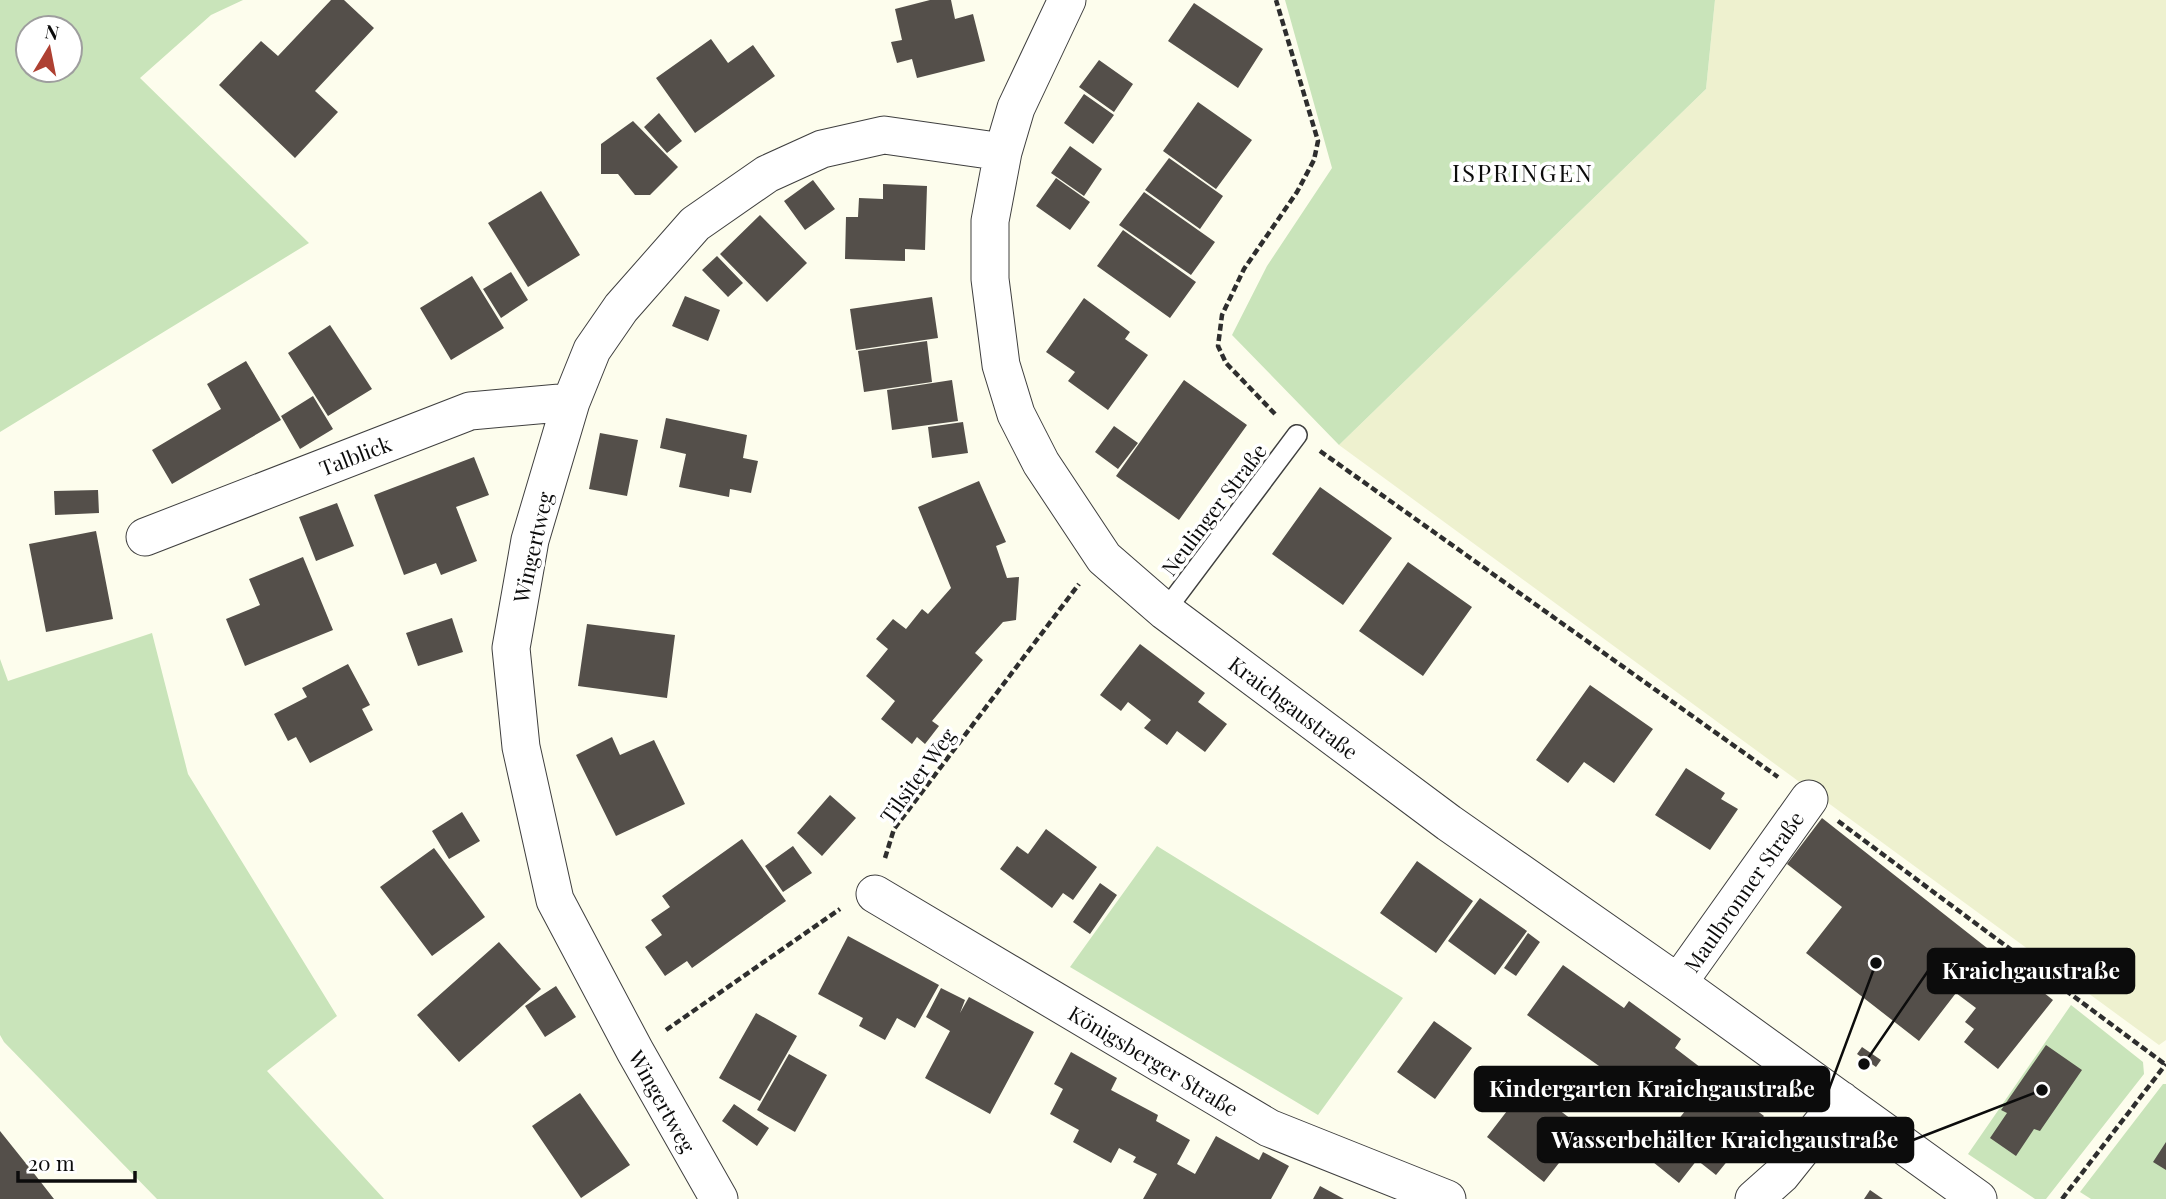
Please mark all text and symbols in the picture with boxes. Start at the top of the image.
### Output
north arrow [14,14,84,84]
text: N [43,17,61,45]
district label: ISPRINGEN [1452,156,1594,188]
street label: Talblick [315,428,395,481]
street label: Neulinger Straße [1154,437,1272,581]
street label: Wingertweg [505,489,558,606]
street label: Kraichgaustraße [1224,649,1364,765]
street label: Tilsiter Weg [873,722,961,828]
street label: Maulbronner Straße [1677,805,1809,977]
callout: Kraichgaustraße [1928,949,2134,993]
text: Kraichgaustraße [1942,954,2120,985]
street label: Königsberger Straße [1064,998,1244,1122]
street label: Wingertweg [623,1044,703,1157]
callout: Kindergarten Kraichgaustraße [1475,1067,1829,1111]
text: Kindergarten Kraichgaustraße [1489,1072,1815,1103]
callout: Wasserbehälter Kraichgaustraße [1538,1118,1913,1162]
text: Wasserbehälter Kraichgaustraße [1551,1123,1898,1154]
scale bar [18,1140,135,1184]
text: 20 m [28,1148,75,1176]

